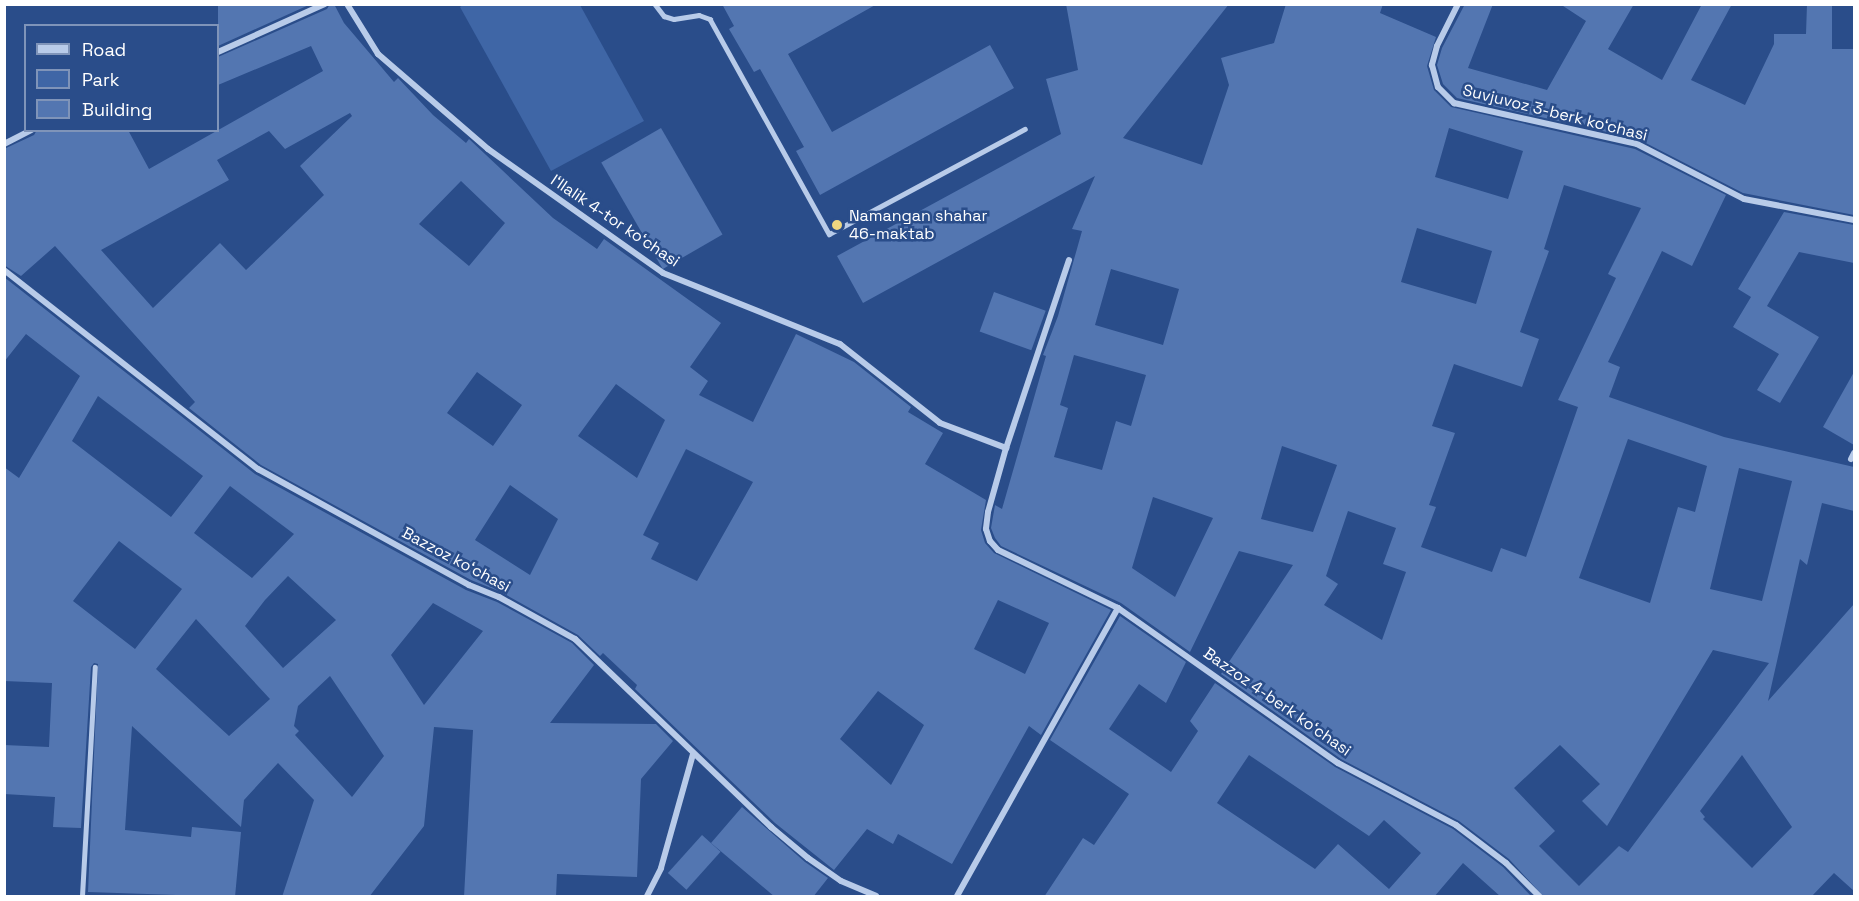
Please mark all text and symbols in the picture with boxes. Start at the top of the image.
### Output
legend [24,24,219,132]
text: Road [82,38,126,61]
text: Park [82,68,119,91]
street label: Suvjuvoz 3-berk koʻchasi [1461,81,1649,145]
text: Building [82,98,152,121]
street label: Iʻllalik 4-tor koʻchasi [547,171,683,271]
place label: Namangan shahar 46-maktab [849,206,987,244]
marker: Namangan shahar 46-maktab [830,218,844,232]
street label: Bazzoz koʻchasi [398,523,514,597]
street label: Bazzoz 4-berk koʻchasi [1199,644,1355,760]

